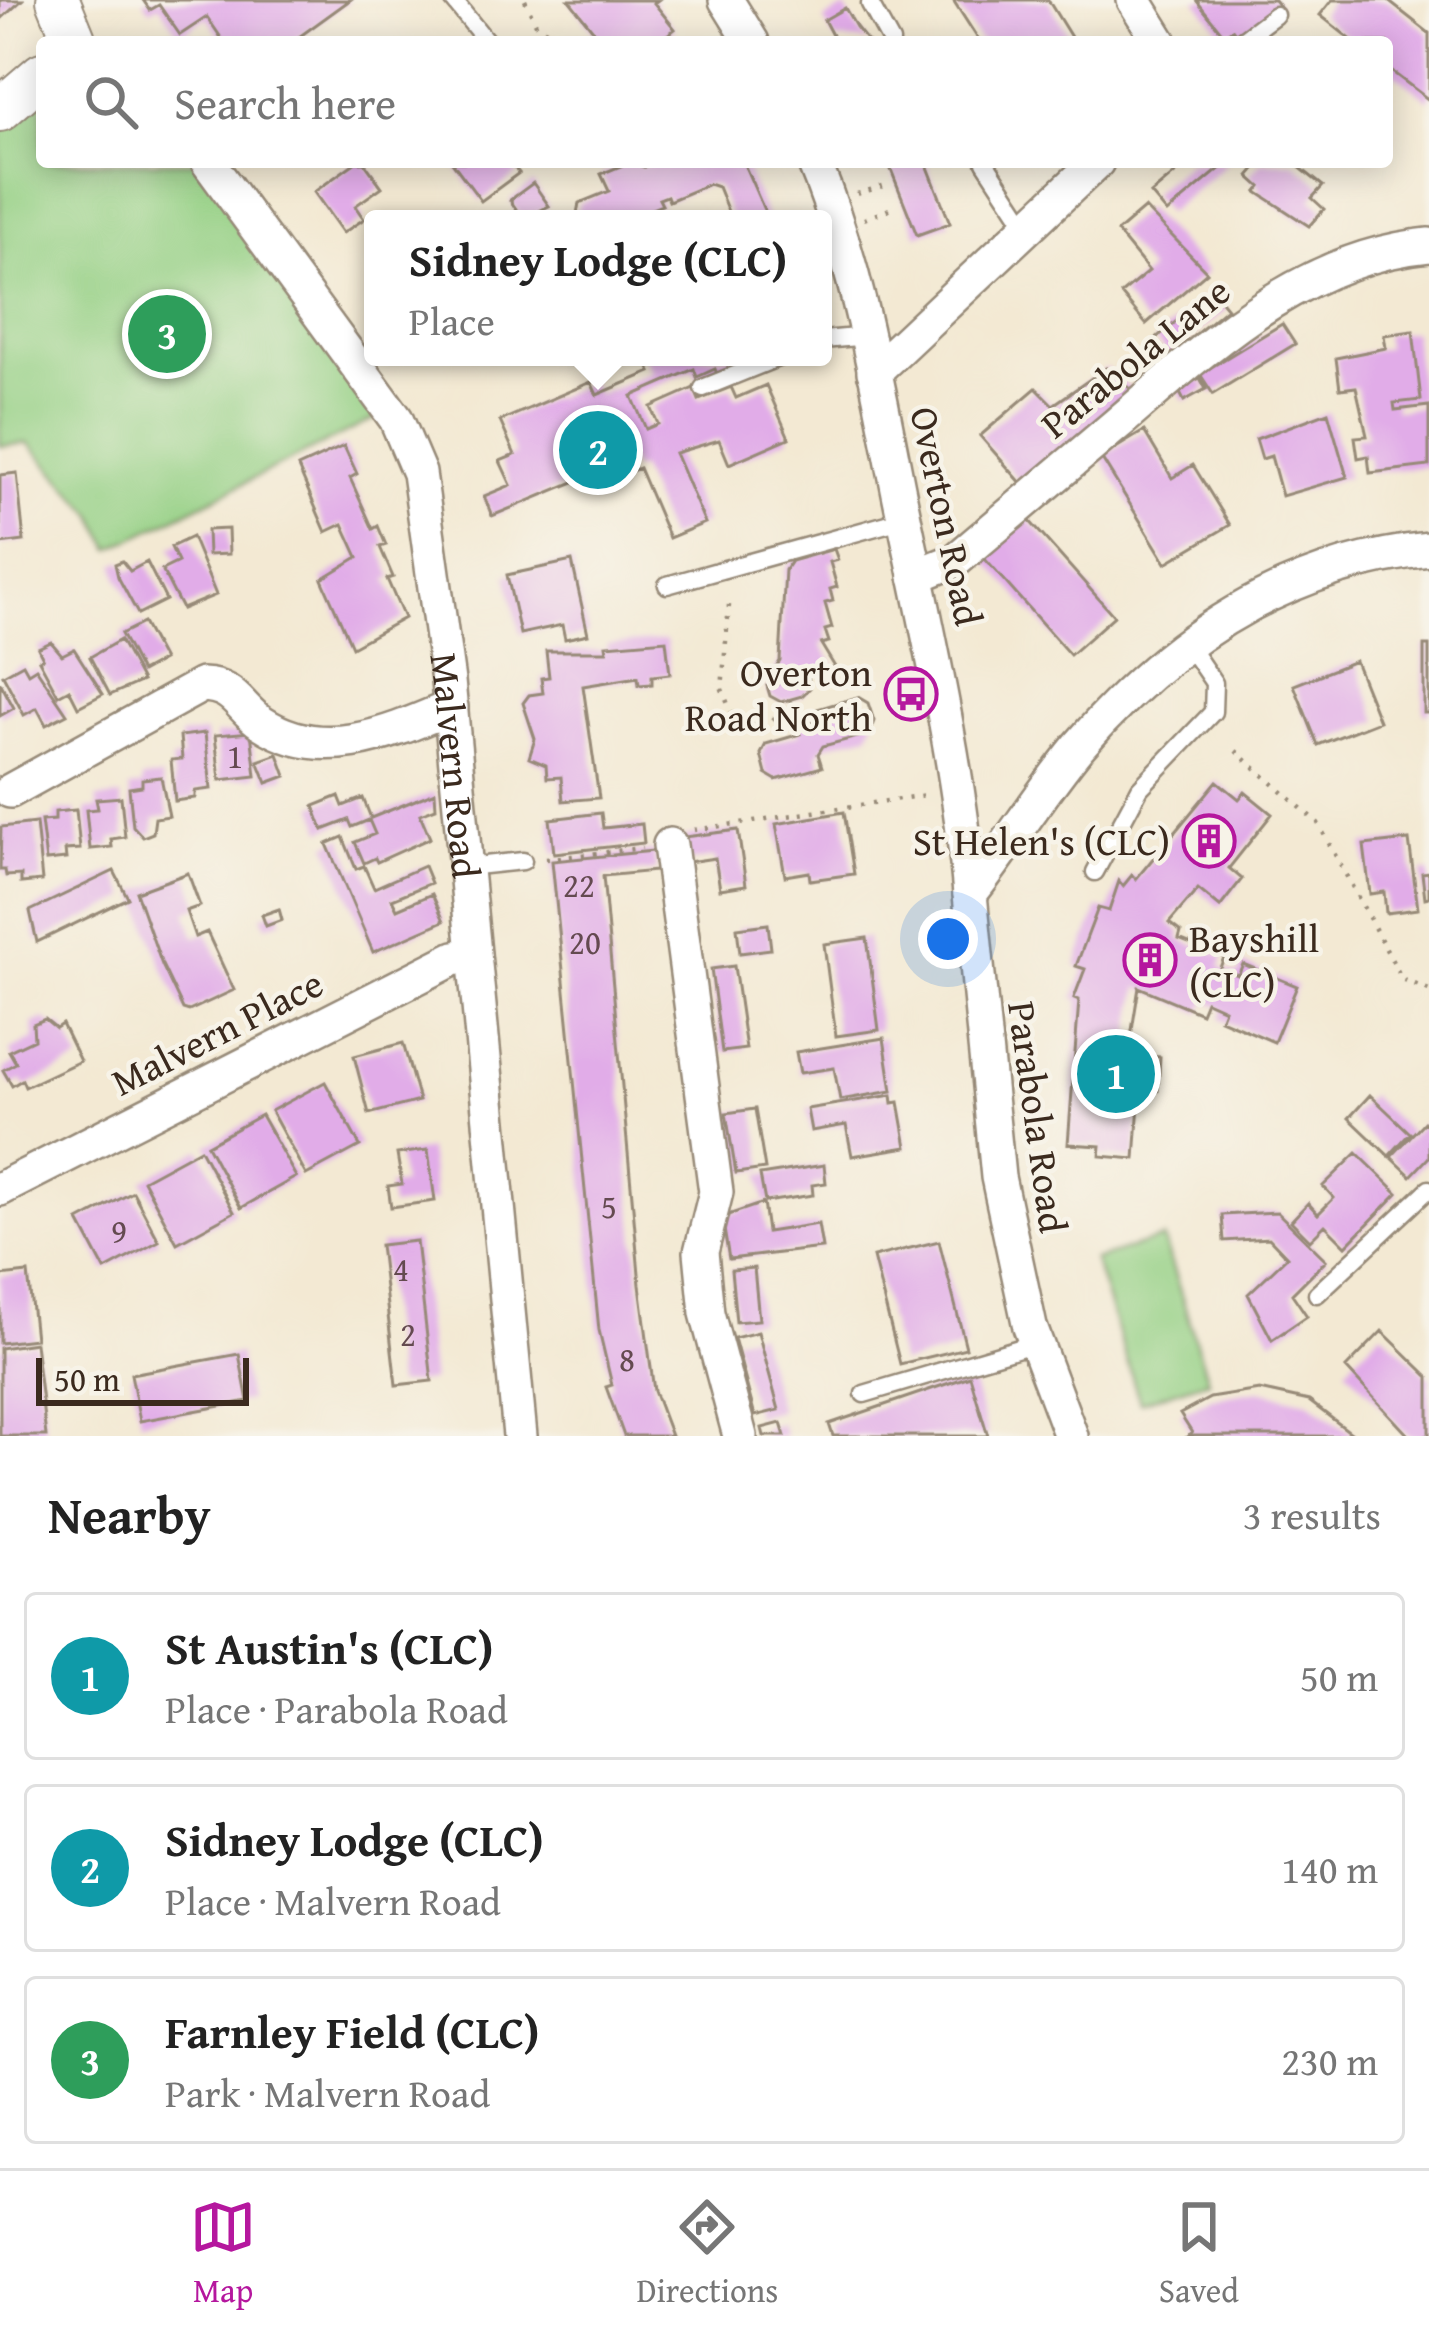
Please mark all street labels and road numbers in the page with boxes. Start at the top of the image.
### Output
street label: Parabola Lane [1028,262,1242,451]
street label: Overton Road [897,401,999,631]
street label: Malvern Road [416,649,496,881]
street label: Malvern Place [101,954,332,1109]
street label: Parabola Road [994,998,1083,1237]

